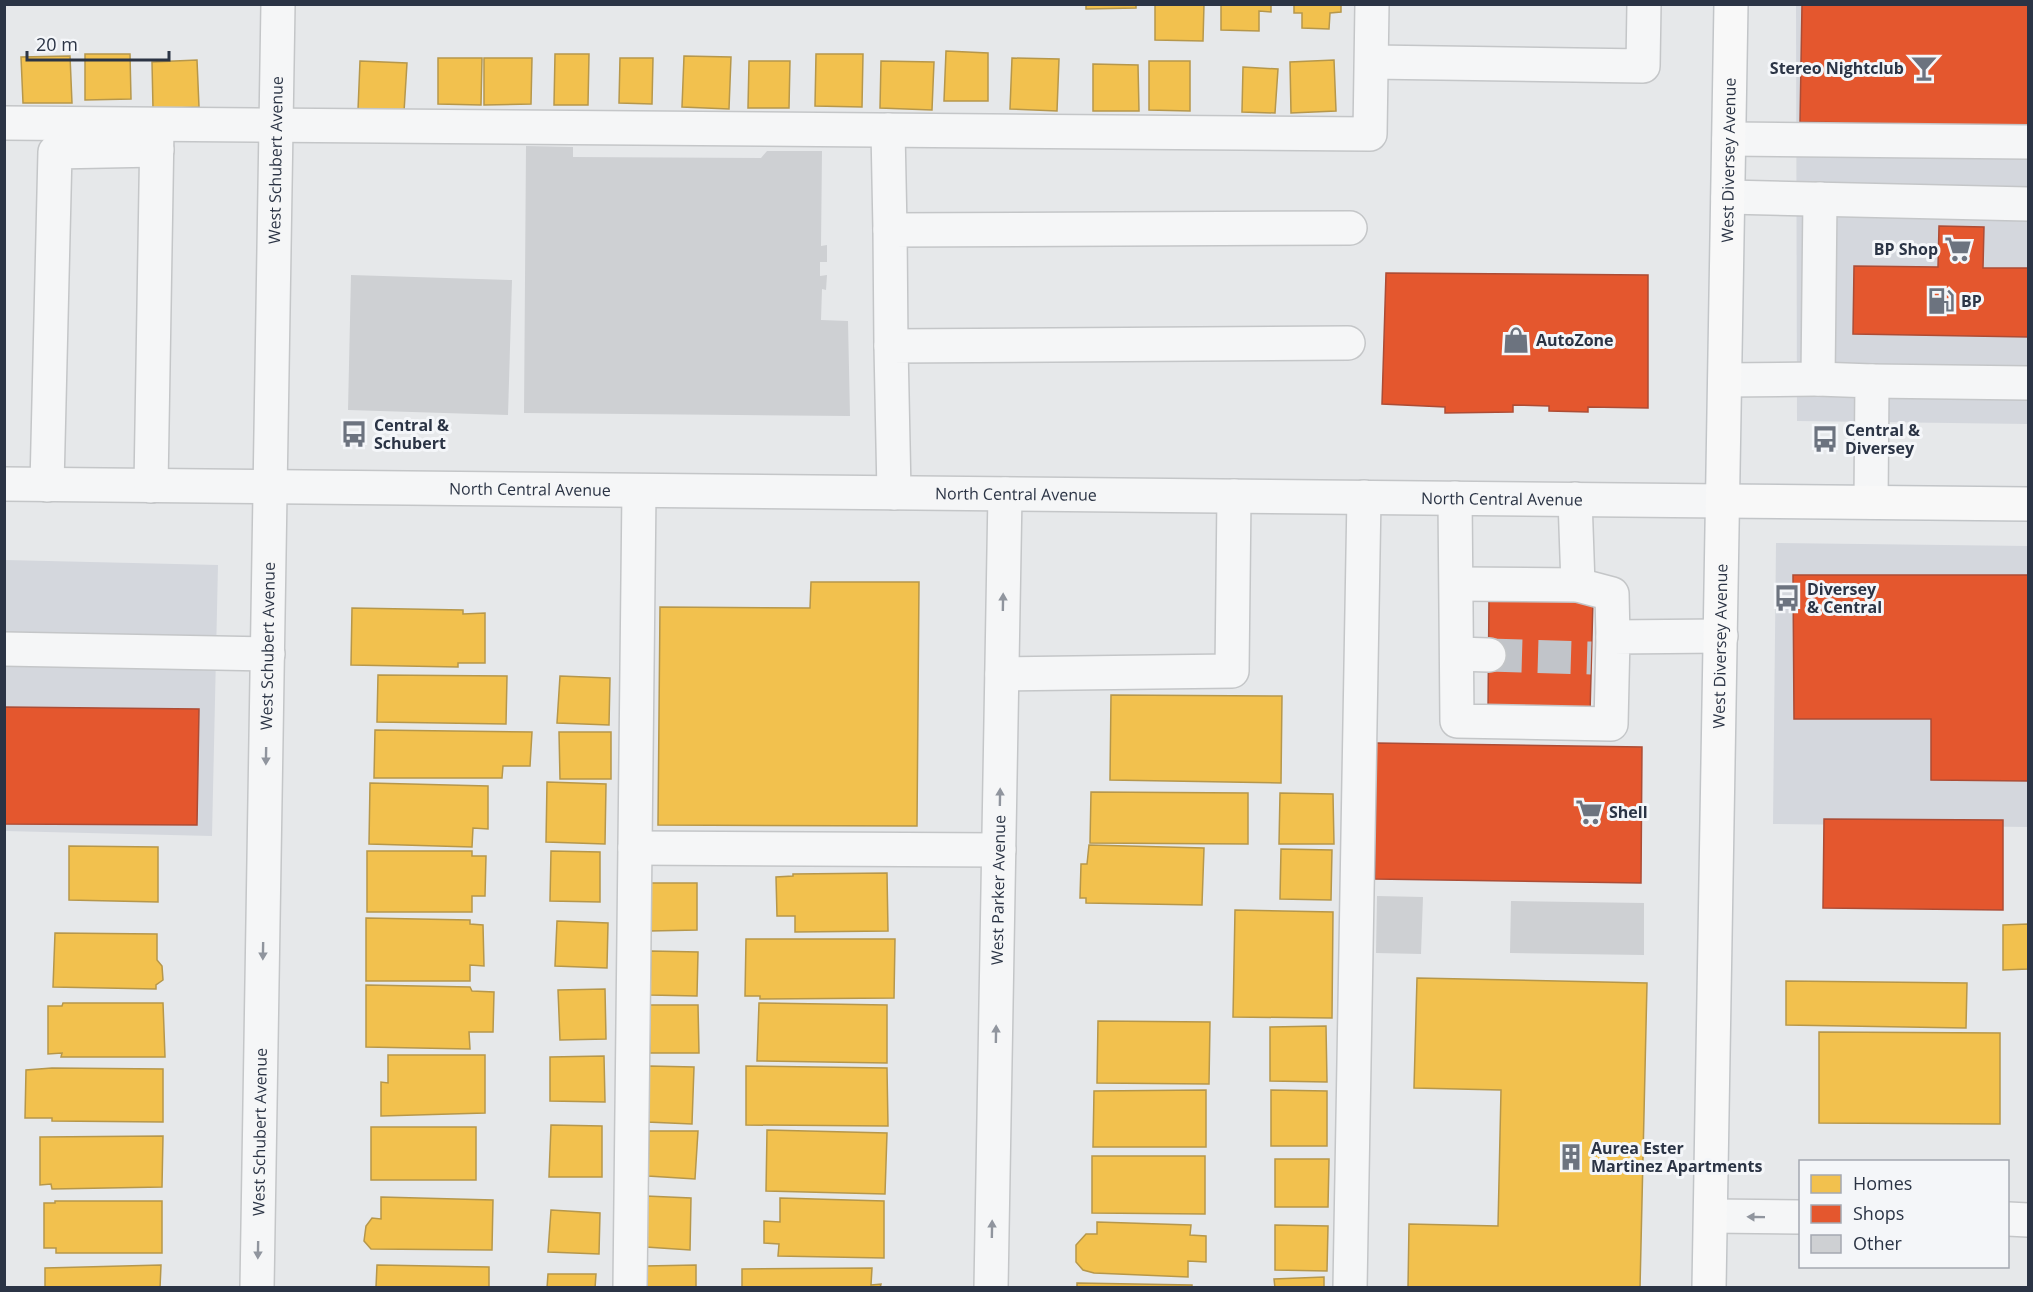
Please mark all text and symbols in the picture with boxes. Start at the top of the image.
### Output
scale bar [27,24,170,62]
text: 20 m [36,32,78,56]
bar icon: Stereo Nightclub [1909,53,1939,83]
place label: Stereo Nightclub [1770,57,1904,79]
street label: West Schubert Avenue [263,76,288,244]
street label: West Diversey Avenue [1716,78,1741,243]
supermarket icon: BP Shop [1943,234,1973,264]
place label: BP Shop [1874,238,1938,260]
fuel station icon: BP [1926,286,1956,316]
place label: BP [1961,290,1982,312]
shop icon: AutoZone [1501,325,1531,355]
place label: AutoZone [1536,329,1614,351]
place label: Central & Schubert [374,414,449,454]
bus stop icon: Central & Schubert [339,419,369,449]
place label: Central & Diversey [1845,419,1920,459]
bus stop icon: Central & Diversey [1810,424,1840,454]
street label: North Central Avenue [449,477,611,501]
street label: North Central Avenue [935,482,1097,506]
street label: North Central Avenue [1421,487,1583,511]
street label: West Schubert Avenue [255,562,280,730]
street label: West Diversey Avenue [1708,563,1732,729]
place label: Diversey & Central [1807,578,1882,618]
bus stop icon: Diversey & Central [1772,583,1802,613]
one-way arrow [998,593,1008,612]
one-way arrow [261,746,271,765]
one-way arrow [995,788,1005,807]
supermarket icon: Shell [1574,797,1604,827]
place label: Shell [1609,801,1648,823]
street label: West Parker Avenue [986,815,1010,965]
one-way arrow [258,941,268,960]
one-way arrow [991,1025,1001,1044]
street label: West Schubert Avenue [247,1048,272,1216]
place label: Aurea Ester Martinez Apartments [1591,1137,1762,1177]
building icon: Aurea Ester Martinez Apartments [1556,1142,1586,1172]
legend [1799,1160,2009,1268]
text: Homes [1853,1171,1912,1195]
text: Shops [1853,1201,1904,1225]
one-way arrow [1746,1212,1765,1221]
one-way arrow [988,1220,997,1239]
text: Other [1853,1231,1903,1255]
one-way arrow [253,1241,263,1260]

